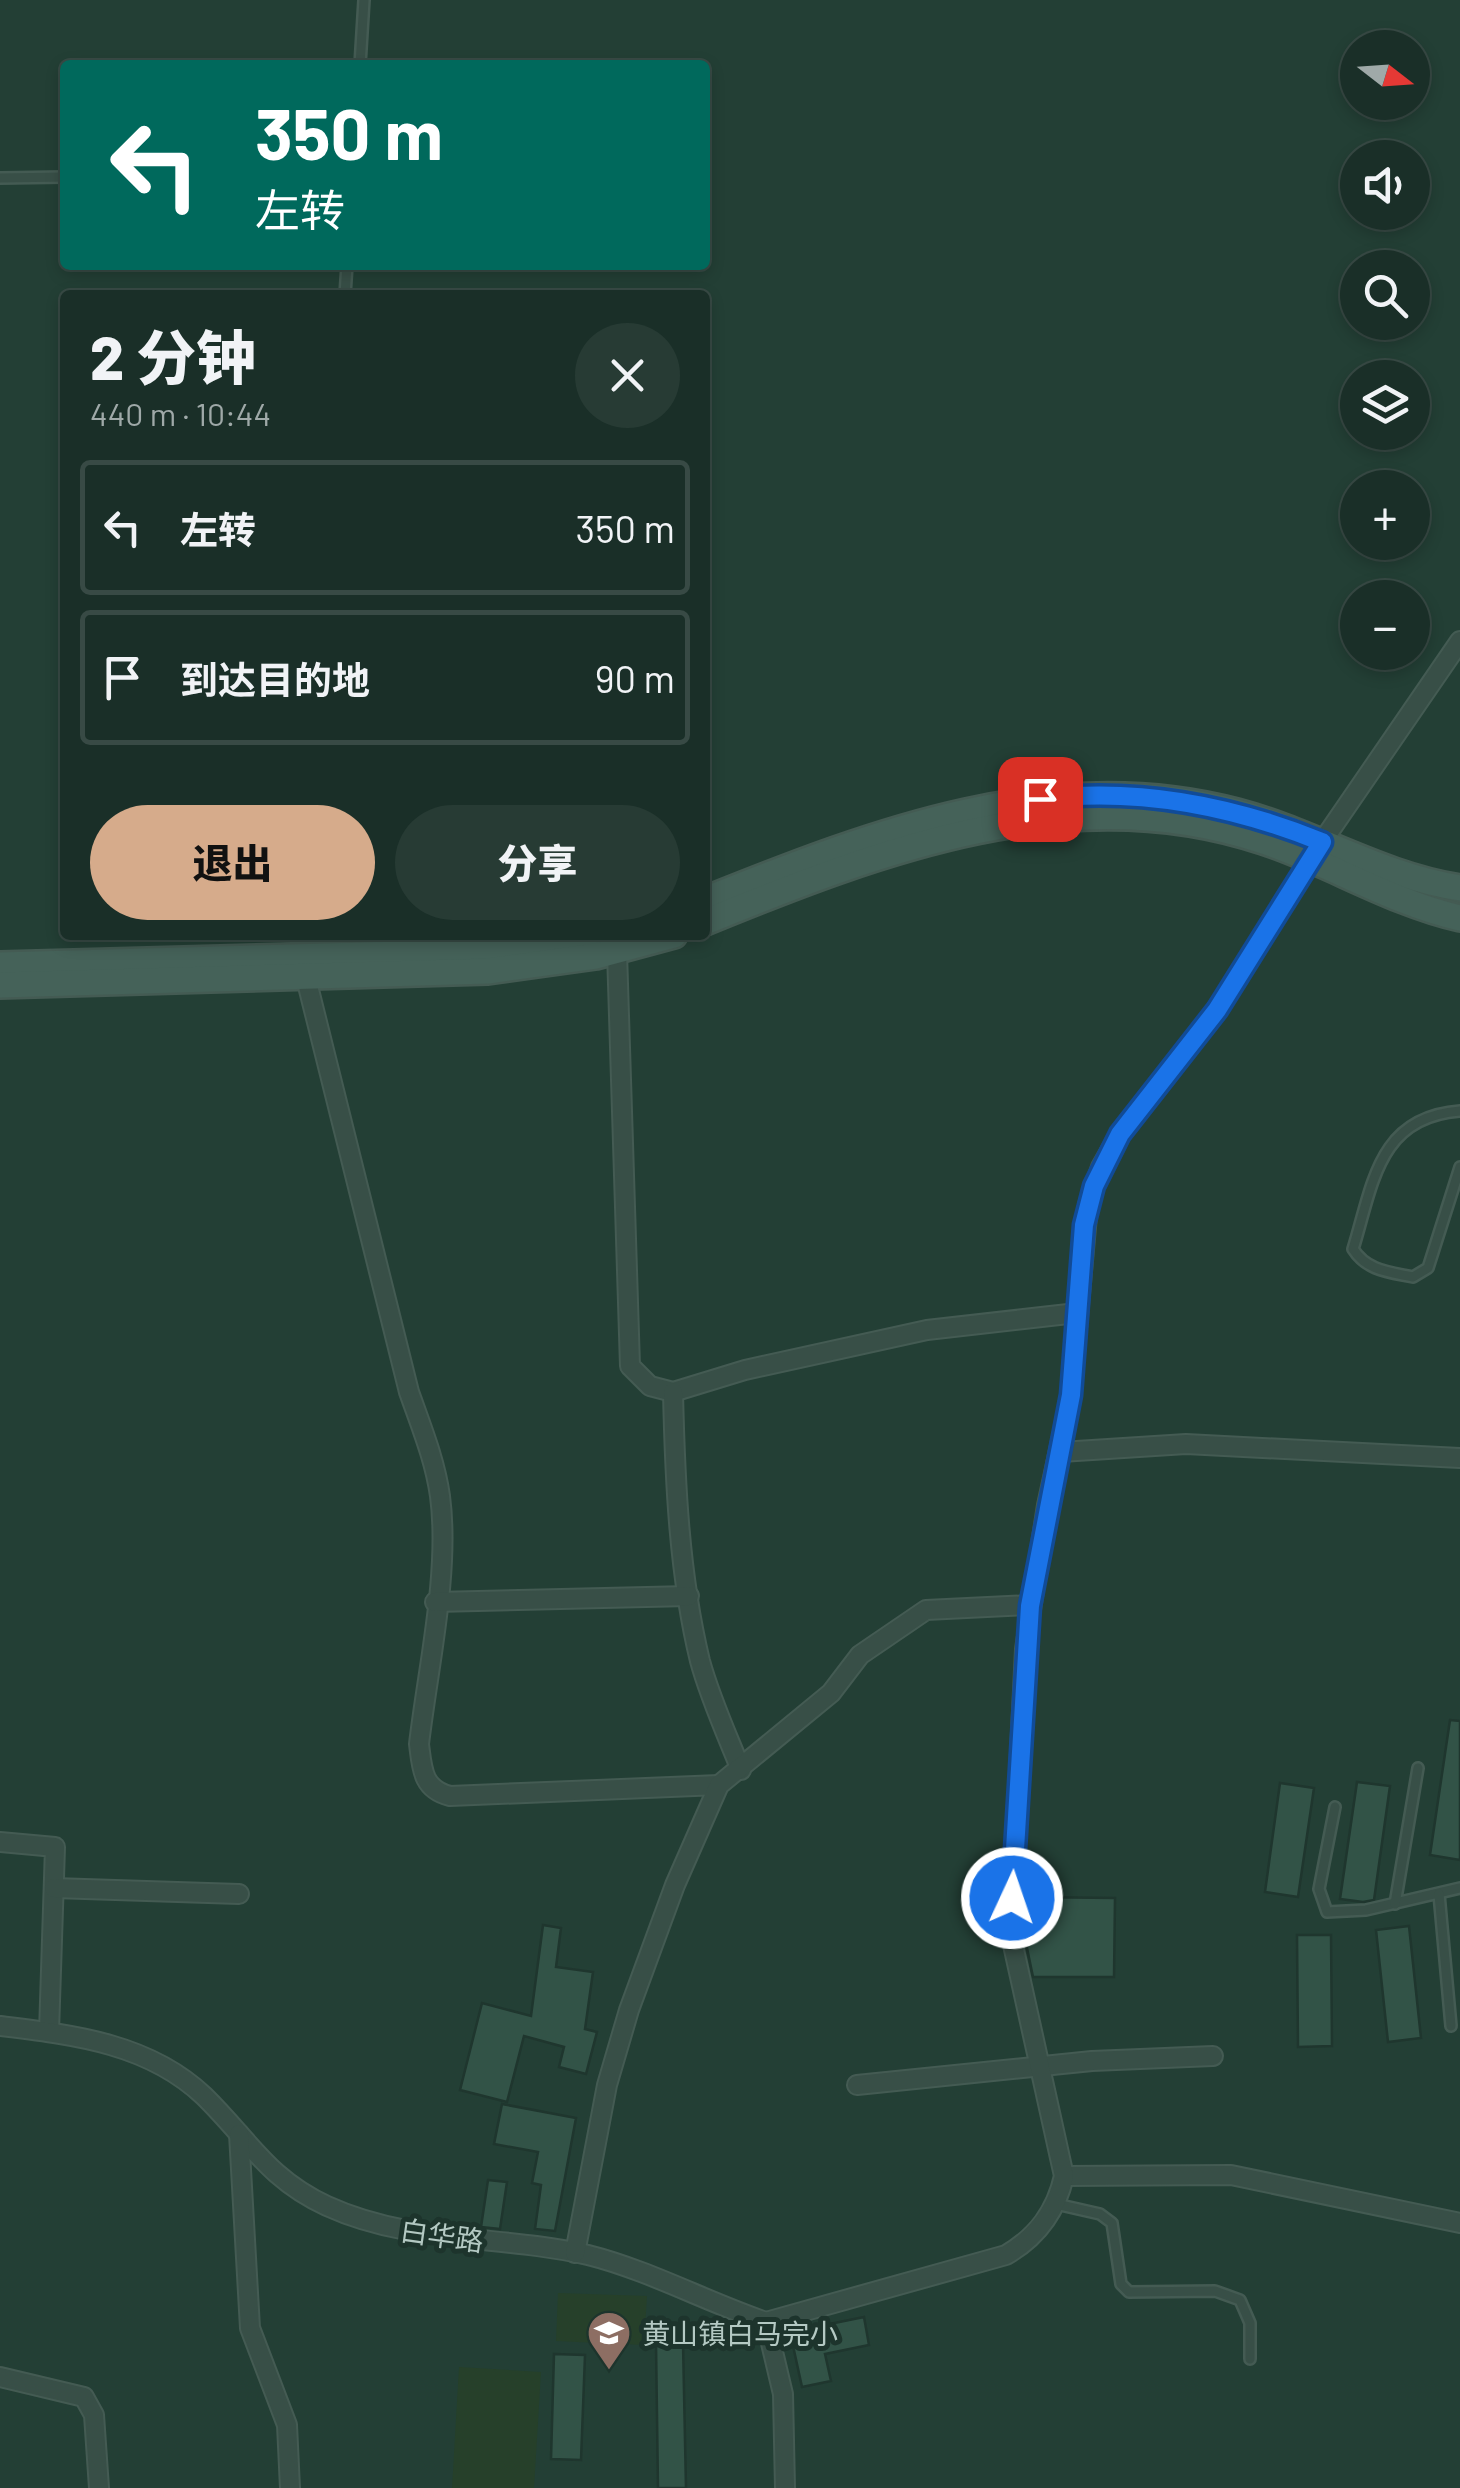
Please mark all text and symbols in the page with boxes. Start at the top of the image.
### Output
north arrow [1340,30,1430,120]
map controls [1340,30,1430,670]
text: 350 m [255,90,443,174]
icon: left [90,100,220,230]
button: sound [1340,140,1430,230]
text: 左转 [255,182,345,236]
button: search [1340,250,1430,340]
text: 2 分钟 [90,320,256,392]
button: close [575,323,680,428]
button: layers [1340,360,1430,450]
text: 440 m · 10:44 [90,394,271,432]
button: + [1340,470,1430,560]
icon: left [95,500,150,555]
text: 350 m [575,505,675,551]
text: 左转 [180,506,256,552]
button: − [1340,580,1430,670]
icon: arrive [95,650,150,705]
text: 90 m [595,655,675,701]
text: 到达目的地 [180,656,370,702]
pin [998,757,1083,842]
icon: arrive [1013,772,1068,827]
button: 退出 [90,805,375,920]
button: 分享 [395,805,680,920]
position arrow [960,1846,1064,1950]
street label: 白华路 [398,2212,486,2258]
school or university icon: 黄山镇白马完小 [586,2310,632,2371]
place label: 黄山镇白马完小 [642,2316,838,2350]

